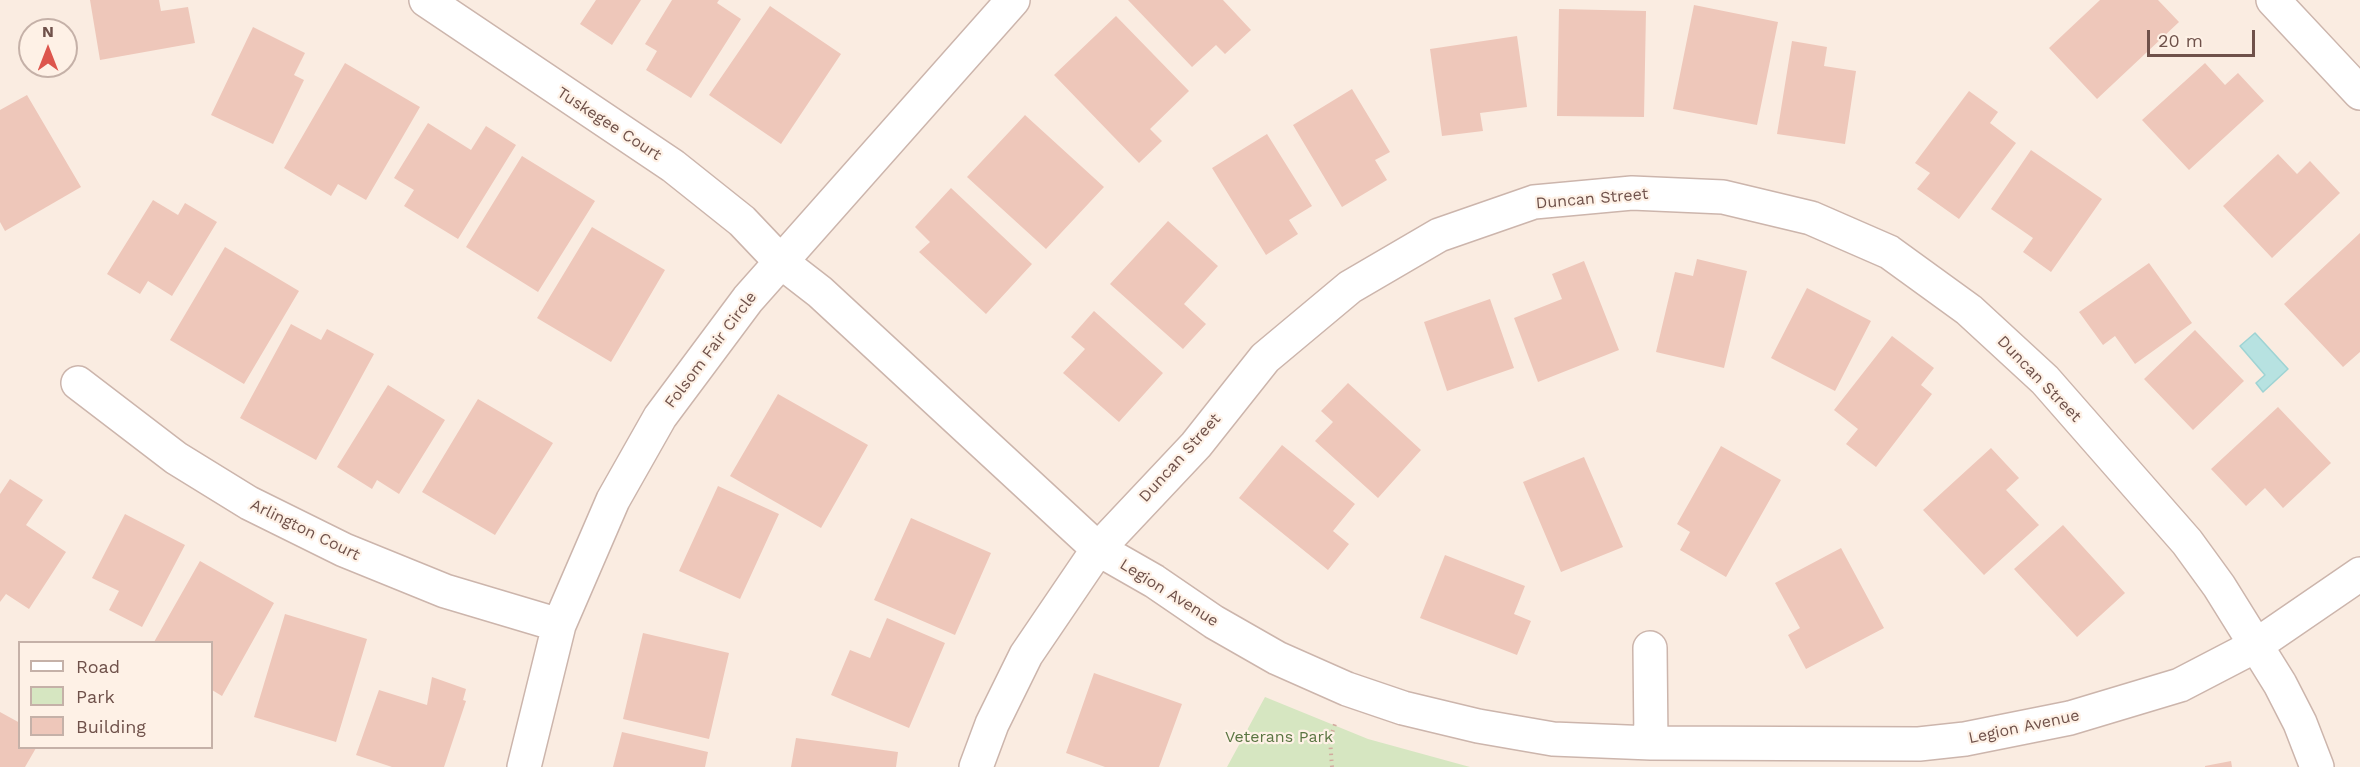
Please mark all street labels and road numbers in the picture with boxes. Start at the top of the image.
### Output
street label: Tuskegee Court [553,83,665,165]
street label: Duncan Street [1535,185,1649,213]
street label: Folsom Fair Circle [661,288,761,412]
street label: Duncan Street [1993,332,2085,426]
street label: Duncan Street [1135,410,1225,506]
street label: Arlington Court [247,495,363,565]
street label: Legion Avenue [1116,555,1222,631]
street label: Legion Avenue [1967,706,2081,748]

